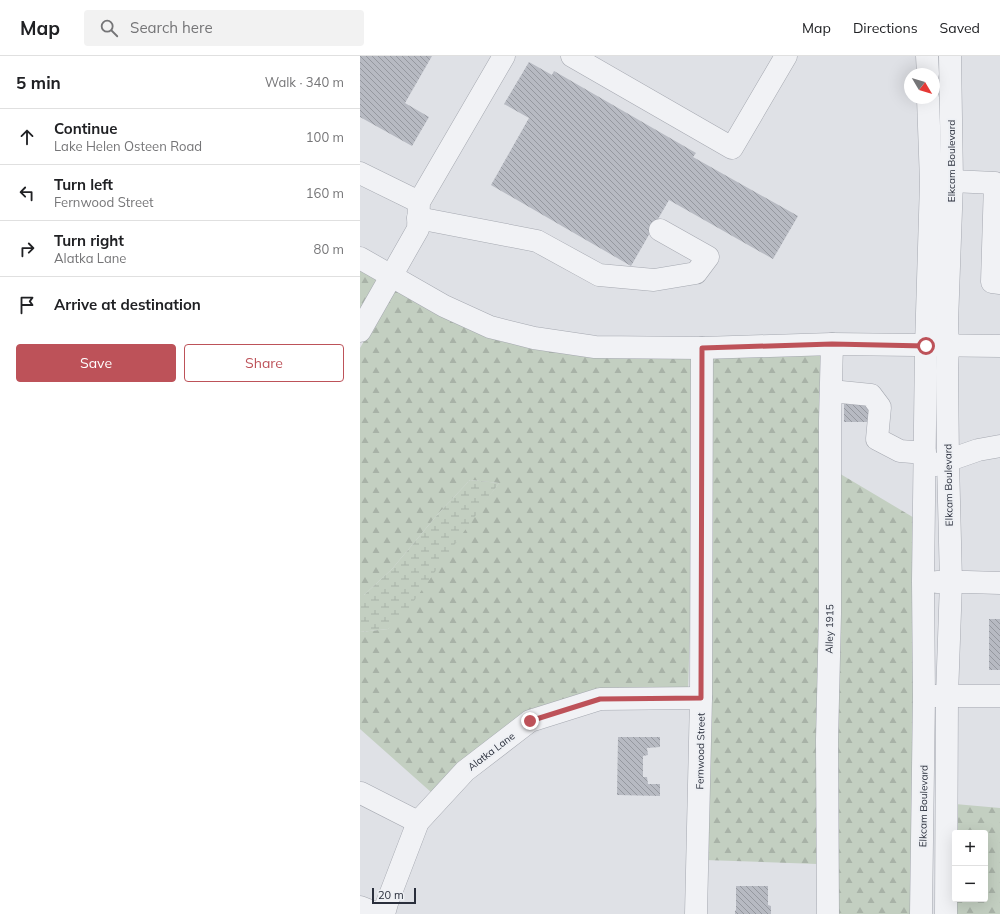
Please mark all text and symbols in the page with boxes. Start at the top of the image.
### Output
search box [84,10,364,46]
text: Map [20,16,60,40]
icon: search [98,17,120,39]
text: Search here [130,18,213,37]
text: Map [802,19,831,37]
text: Directions [853,19,918,37]
text: Saved [940,19,980,37]
north arrow [904,68,940,104]
text: 5 min [16,72,61,93]
text: Walk · 340 m [265,74,344,90]
text: Continue [54,119,117,138]
street label: Elkcam Boulevard [945,120,958,202]
icon: ahead [16,126,38,148]
text: 100 m [306,129,344,145]
text: Lake Helen Osteen Road [54,138,202,154]
text: Turn left [54,175,113,194]
icon: left [16,182,38,204]
text: 160 m [306,185,344,201]
text: Fernwood Street [54,194,154,210]
text: Turn right [54,231,124,250]
icon: right [16,238,38,260]
text: 80 m [314,241,344,257]
text: Alatka Lane [54,250,126,266]
icon: arrive [16,294,38,316]
text: Arrive at destination [54,295,201,314]
route start [917,337,935,355]
button: Save [16,344,176,382]
button: Share [184,344,344,382]
street label: Elkcam Boulevard [941,444,956,526]
street label: Alley 1915 [823,604,836,654]
route end [521,712,539,730]
street label: Fernwood Street [693,712,708,789]
street label: Alatka Lane [465,729,517,773]
street label: Elkcam Boulevard [916,765,931,847]
map controls [952,830,988,902]
button: + [952,830,988,866]
button: − [952,866,988,902]
scale bar [372,886,416,905]
text: 20 m [378,888,404,902]

